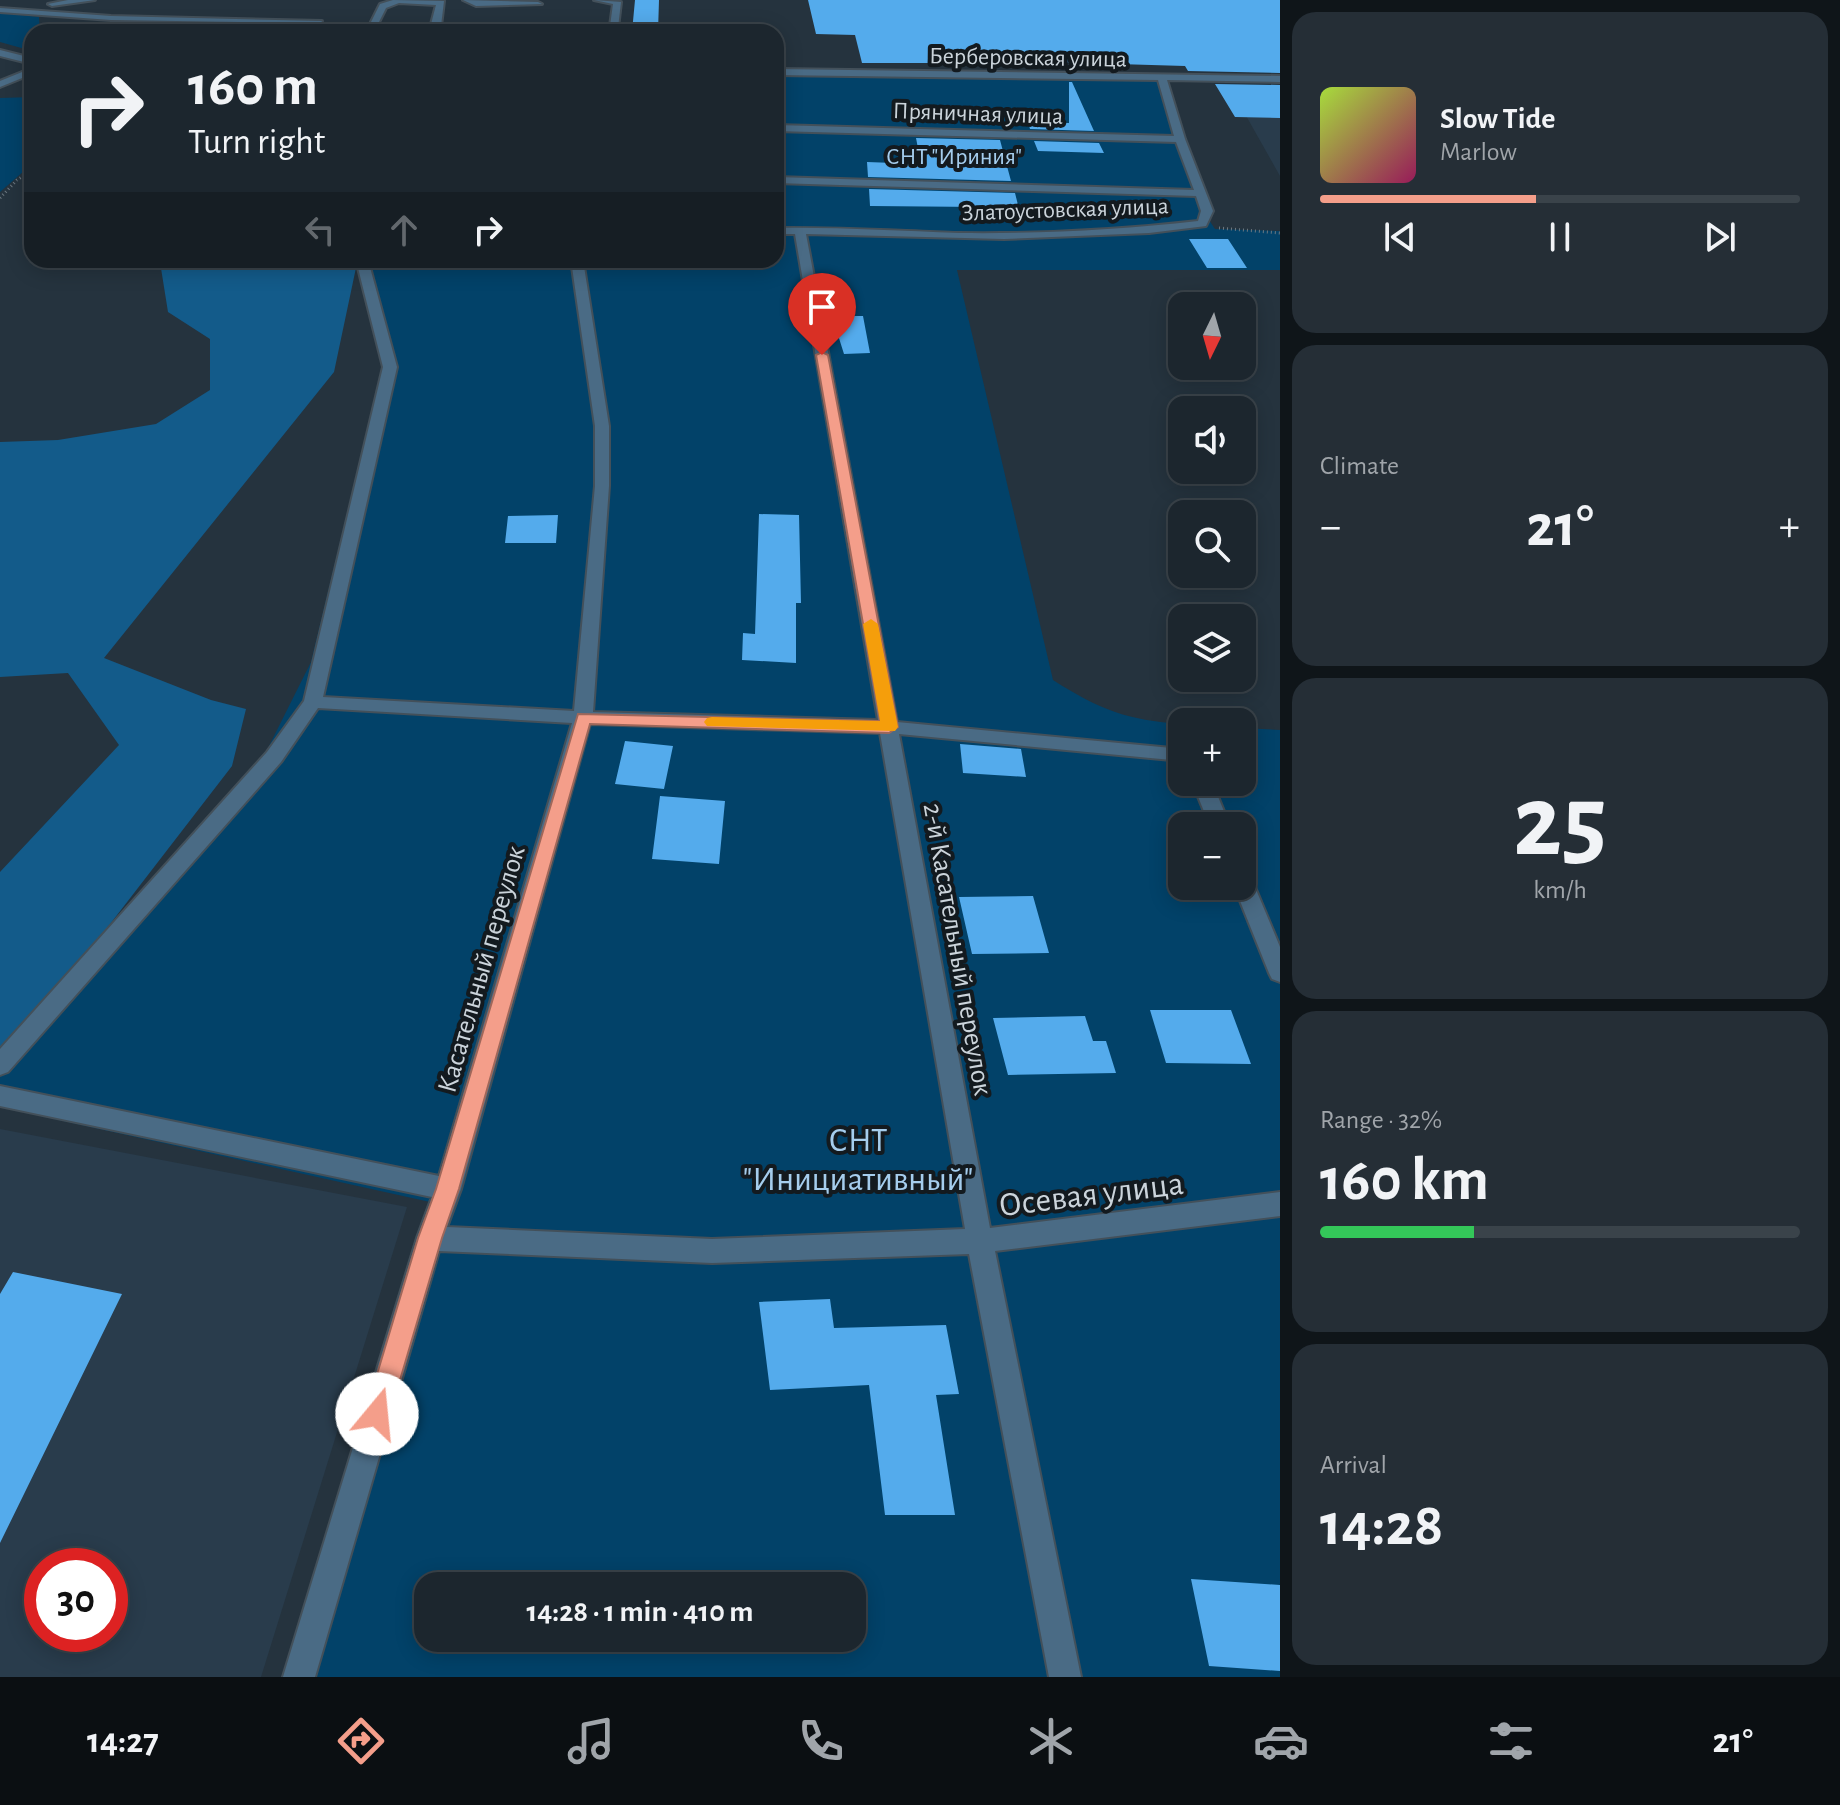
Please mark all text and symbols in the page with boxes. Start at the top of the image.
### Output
street label: Берберовская улица [929,44,1127,72]
icon: right [56,56,160,160]
text: 160 m [188,59,318,115]
street label: Пряничная улица [892,99,1064,129]
text: Slow Tide [1440,104,1555,134]
text: Turn right [188,124,325,160]
text: Marlow [1440,139,1517,165]
park label: СНТ "Ириния" [886,145,1022,169]
street label: Златоустовская улица [961,194,1169,226]
icon: left [298,208,342,252]
icon: ahead [382,208,426,252]
icon: right [466,208,510,252]
icon: previous [1378,215,1422,259]
icon: pause [1538,215,1582,259]
icon: next [1698,215,1742,259]
pin [788,273,856,355]
icon: arrive [800,285,844,329]
north arrow [1168,292,1256,380]
map controls [1168,292,1256,900]
button: sound [1168,396,1256,484]
text: Climate [1320,453,1399,479]
text: 21° [1526,497,1594,557]
button: search [1168,500,1256,588]
text: − [1320,505,1341,549]
text: + [1779,505,1800,549]
button: layers [1168,604,1256,692]
button: + [1168,708,1256,796]
text: 25 [1513,771,1607,875]
street label: 2-й Касательный переулок [918,801,997,1098]
button: − [1168,812,1256,900]
street label: Касательный переулок [433,843,531,1096]
text: km/h [1533,877,1587,903]
text: Range · 32% [1320,1107,1442,1133]
park label: СНТ "Инициативный" [743,1124,973,1197]
text: 160 km [1320,1151,1489,1211]
street label: Осевая улица [997,1167,1185,1223]
position arrow [335,1372,419,1456]
text: Arrival [1320,1452,1387,1478]
text: 14:28 [1320,1496,1443,1556]
speed limit sign: 30 [24,1548,128,1652]
text: 14:28 · 1 min · 410 m [526,1597,754,1627]
icon: directions [333,1713,389,1769]
icon: music [563,1713,619,1769]
icon: phone [793,1713,849,1769]
icon: climate [1023,1713,1079,1769]
icon: car [1253,1713,1309,1769]
icon: filters [1483,1713,1539,1769]
text: 14:27 [87,1723,159,1759]
text: 21° [1712,1723,1753,1759]

